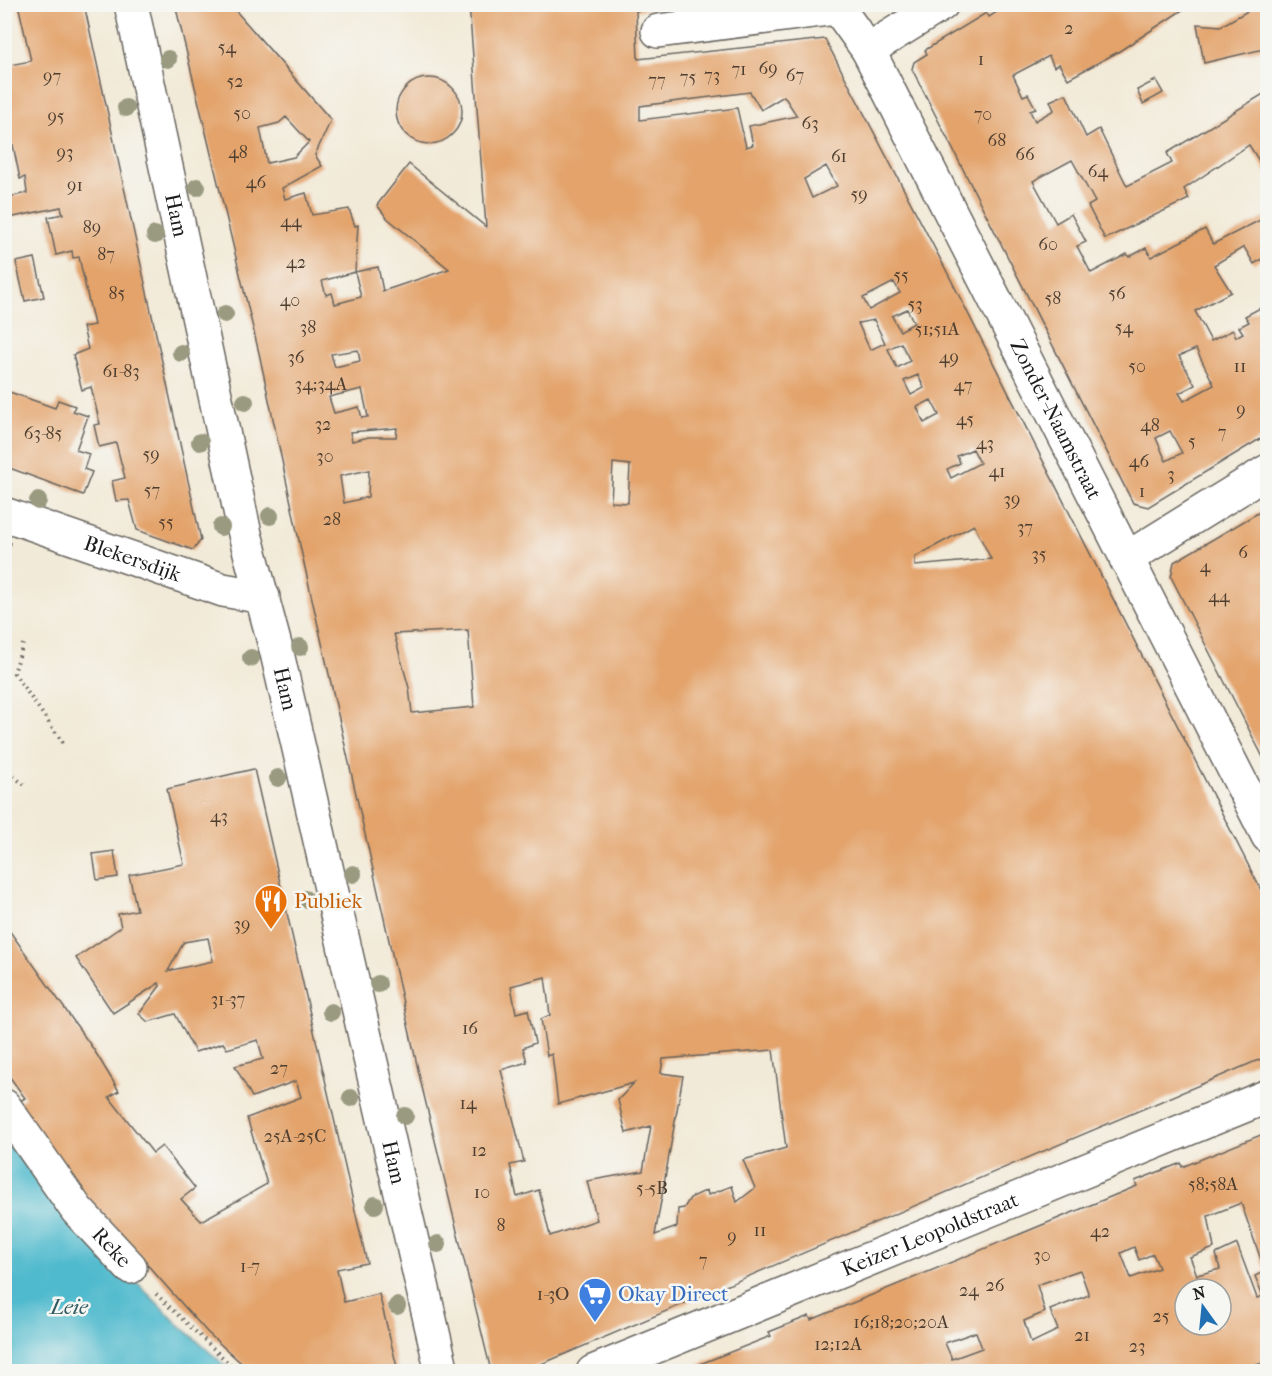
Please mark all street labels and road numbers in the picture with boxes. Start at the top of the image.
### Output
street label: Ham [160,191,193,240]
street label: Zonder-Naamstraat [1005,335,1107,504]
street label: Blekersdijk [81,531,184,587]
street label: Ham [269,665,302,713]
street label: Ham [377,1138,411,1187]
street label: Keizer Leopoldstraat [838,1187,1022,1281]
street label: Reke [87,1222,136,1272]

